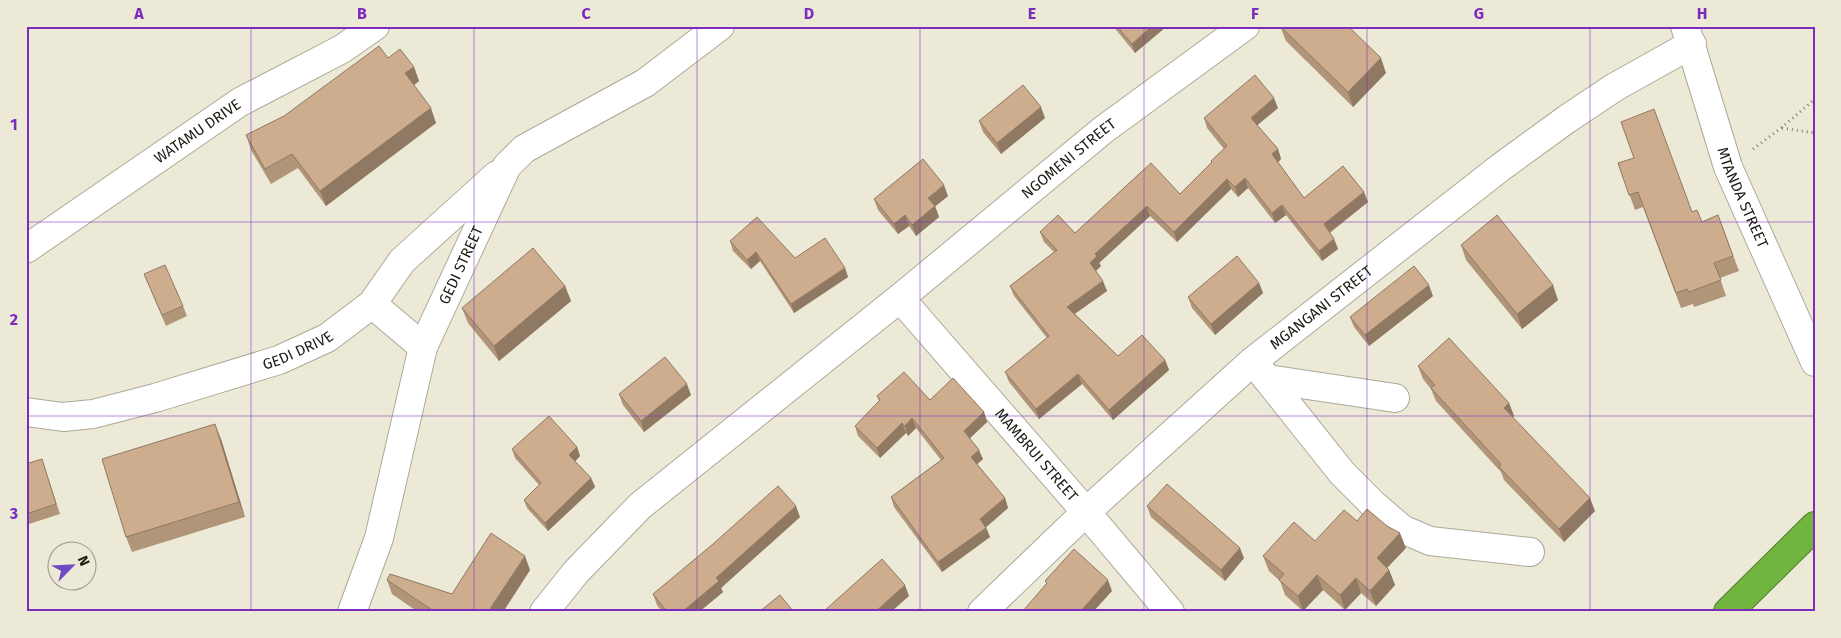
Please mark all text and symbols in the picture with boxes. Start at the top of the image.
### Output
text: A [133,4,144,23]
text: B [357,4,367,23]
text: C [581,4,591,23]
text: D [804,4,814,23]
text: E [1028,4,1036,23]
text: F [1251,4,1259,23]
text: G [1474,4,1484,23]
text: H [1697,4,1707,23]
street label: WATAMU DRIVE [151,95,244,167]
street label: NGOMENI STREET [1018,114,1120,203]
text: 1 [10,115,18,134]
street label: MTANDA STREET [1713,145,1772,251]
street label: GEDI STREET [435,223,487,307]
street label: MGANGANI STREET [1266,262,1376,353]
text: 2 [10,310,18,329]
street label: GEDI DRIVE [260,327,337,374]
street label: MAMBRUI STREET [991,405,1082,505]
text: 3 [9,504,18,523]
north arrow [48,540,98,590]
text: N [74,553,93,569]

